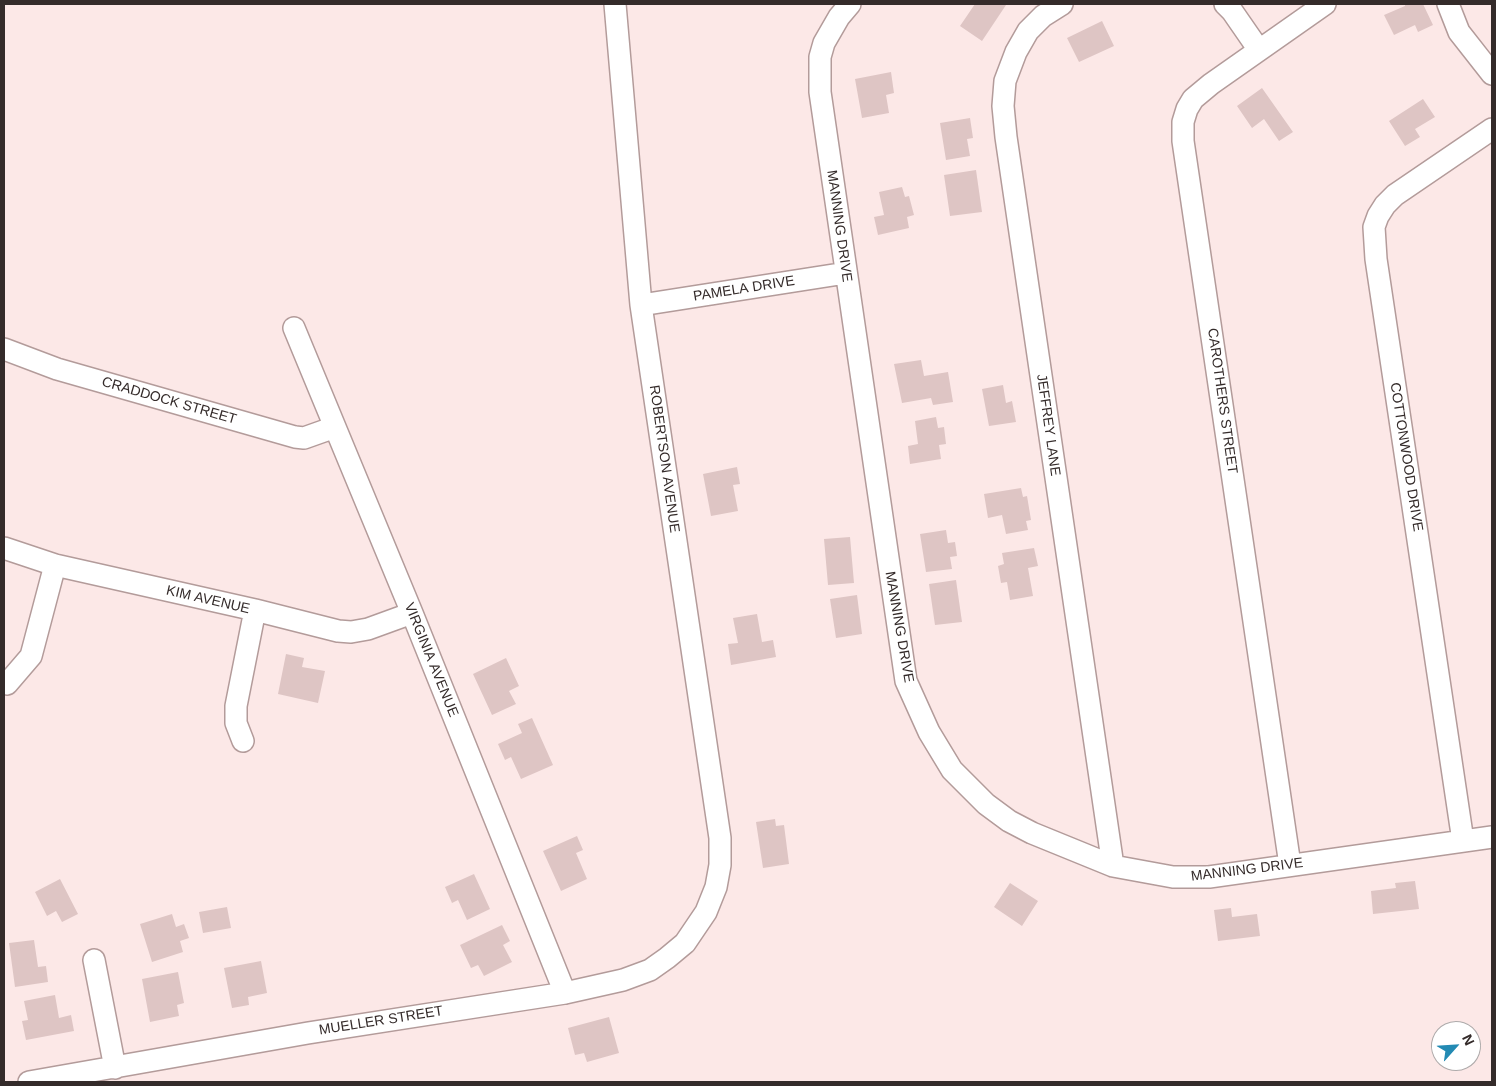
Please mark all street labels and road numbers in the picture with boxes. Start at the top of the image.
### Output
street label: MANNING DRIVE [823,169,855,283]
street label: PAMELA DRIVE [692,273,796,305]
street label: CAROTHERS STREET [1203,327,1241,475]
street label: JEFFREY LANE [1033,373,1063,477]
street label: CRADDOCK STREET [100,374,238,428]
street label: COTTONWOOD DRIVE [1386,381,1426,533]
street label: ROBERTSON AVENUE [645,384,683,534]
street label: MANNING DRIVE [881,570,917,684]
street label: KIM AVENUE [165,582,251,618]
street label: VIRGINIA AVENUE [400,600,462,720]
street label: MANNING DRIVE [1190,855,1304,885]
street label: MUELLER STREET [318,1003,444,1039]

